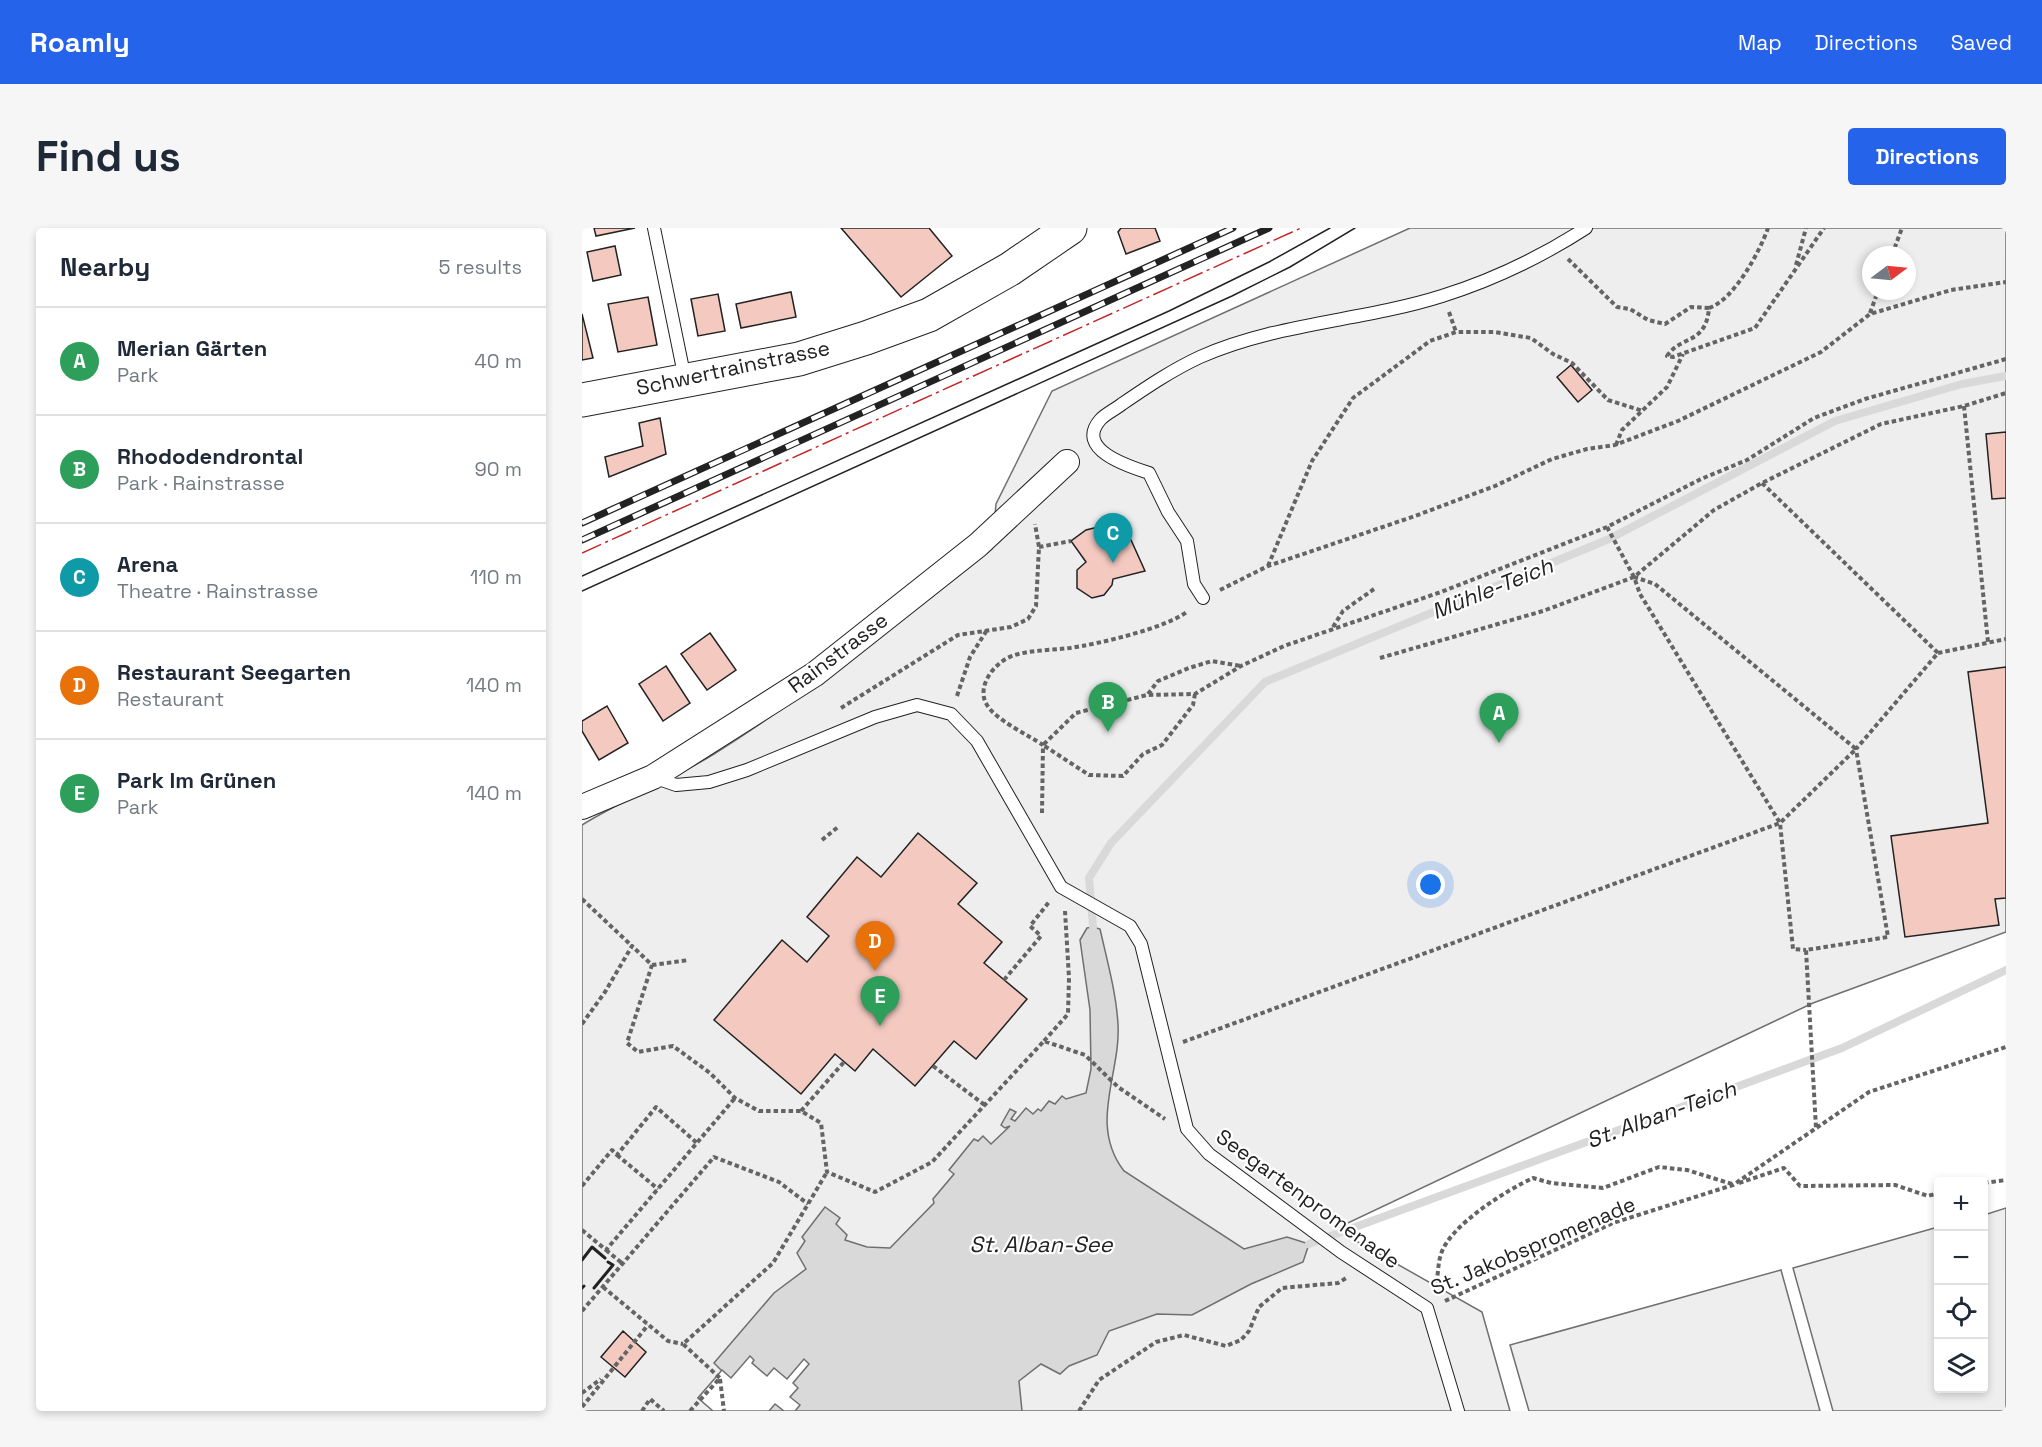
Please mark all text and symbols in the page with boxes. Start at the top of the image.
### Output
text: Roamly [30,24,130,60]
text: Map [1738,29,1782,56]
text: Directions [1815,29,1918,56]
text: Saved [1951,29,2012,56]
button: Directions [1848,128,2006,185]
text: Find us [36,130,181,183]
north arrow [1862,246,1916,300]
text: Nearby [60,250,150,284]
text: 5 results [438,254,522,280]
text: Merian Gärten [117,334,267,362]
street label: Schwertrainstrasse [634,334,832,401]
text: A [73,348,86,374]
text: 40 m [474,348,522,374]
text: Park [117,362,159,388]
text: Rhododendrontal [117,442,303,470]
text: B [73,456,86,482]
text: 90 m [475,456,522,482]
text: Park · Rainstrasse [117,470,285,496]
pin: C [1094,514,1132,563]
text: Arena [117,550,178,578]
water label: Mühle-Teich [1427,551,1557,625]
text: C [73,564,86,590]
text: 110 m [470,564,522,590]
text: Theatre · Rainstrasse [117,578,318,604]
street label: Rainstrasse [782,606,893,699]
text: Restaurant Seegarten [117,658,351,686]
text: D [73,672,86,698]
text: 140 m [466,672,522,698]
pin: B [1088,682,1128,732]
text: Restaurant [117,686,224,712]
pin: A [1480,694,1518,743]
text: Park Im Grünen [117,766,276,794]
text: E [74,780,85,806]
text: 140 m [466,780,522,806]
text: Park [117,794,159,820]
your location [1416,870,1445,899]
pin: D [856,922,894,971]
pin: E [860,976,900,1026]
water label: St. Alban-Teich [1582,1074,1740,1154]
street label: Seegartenpromenade [1211,1123,1406,1274]
map controls [1934,1177,1988,1393]
button: + [1934,1177,1988,1231]
street label: St. Jakobspromenade [1426,1190,1639,1301]
water label: St. Alban-See [970,1230,1113,1258]
button: − [1934,1231,1988,1285]
button: locate [1934,1285,1988,1339]
button: layers [1934,1339,1988,1393]

